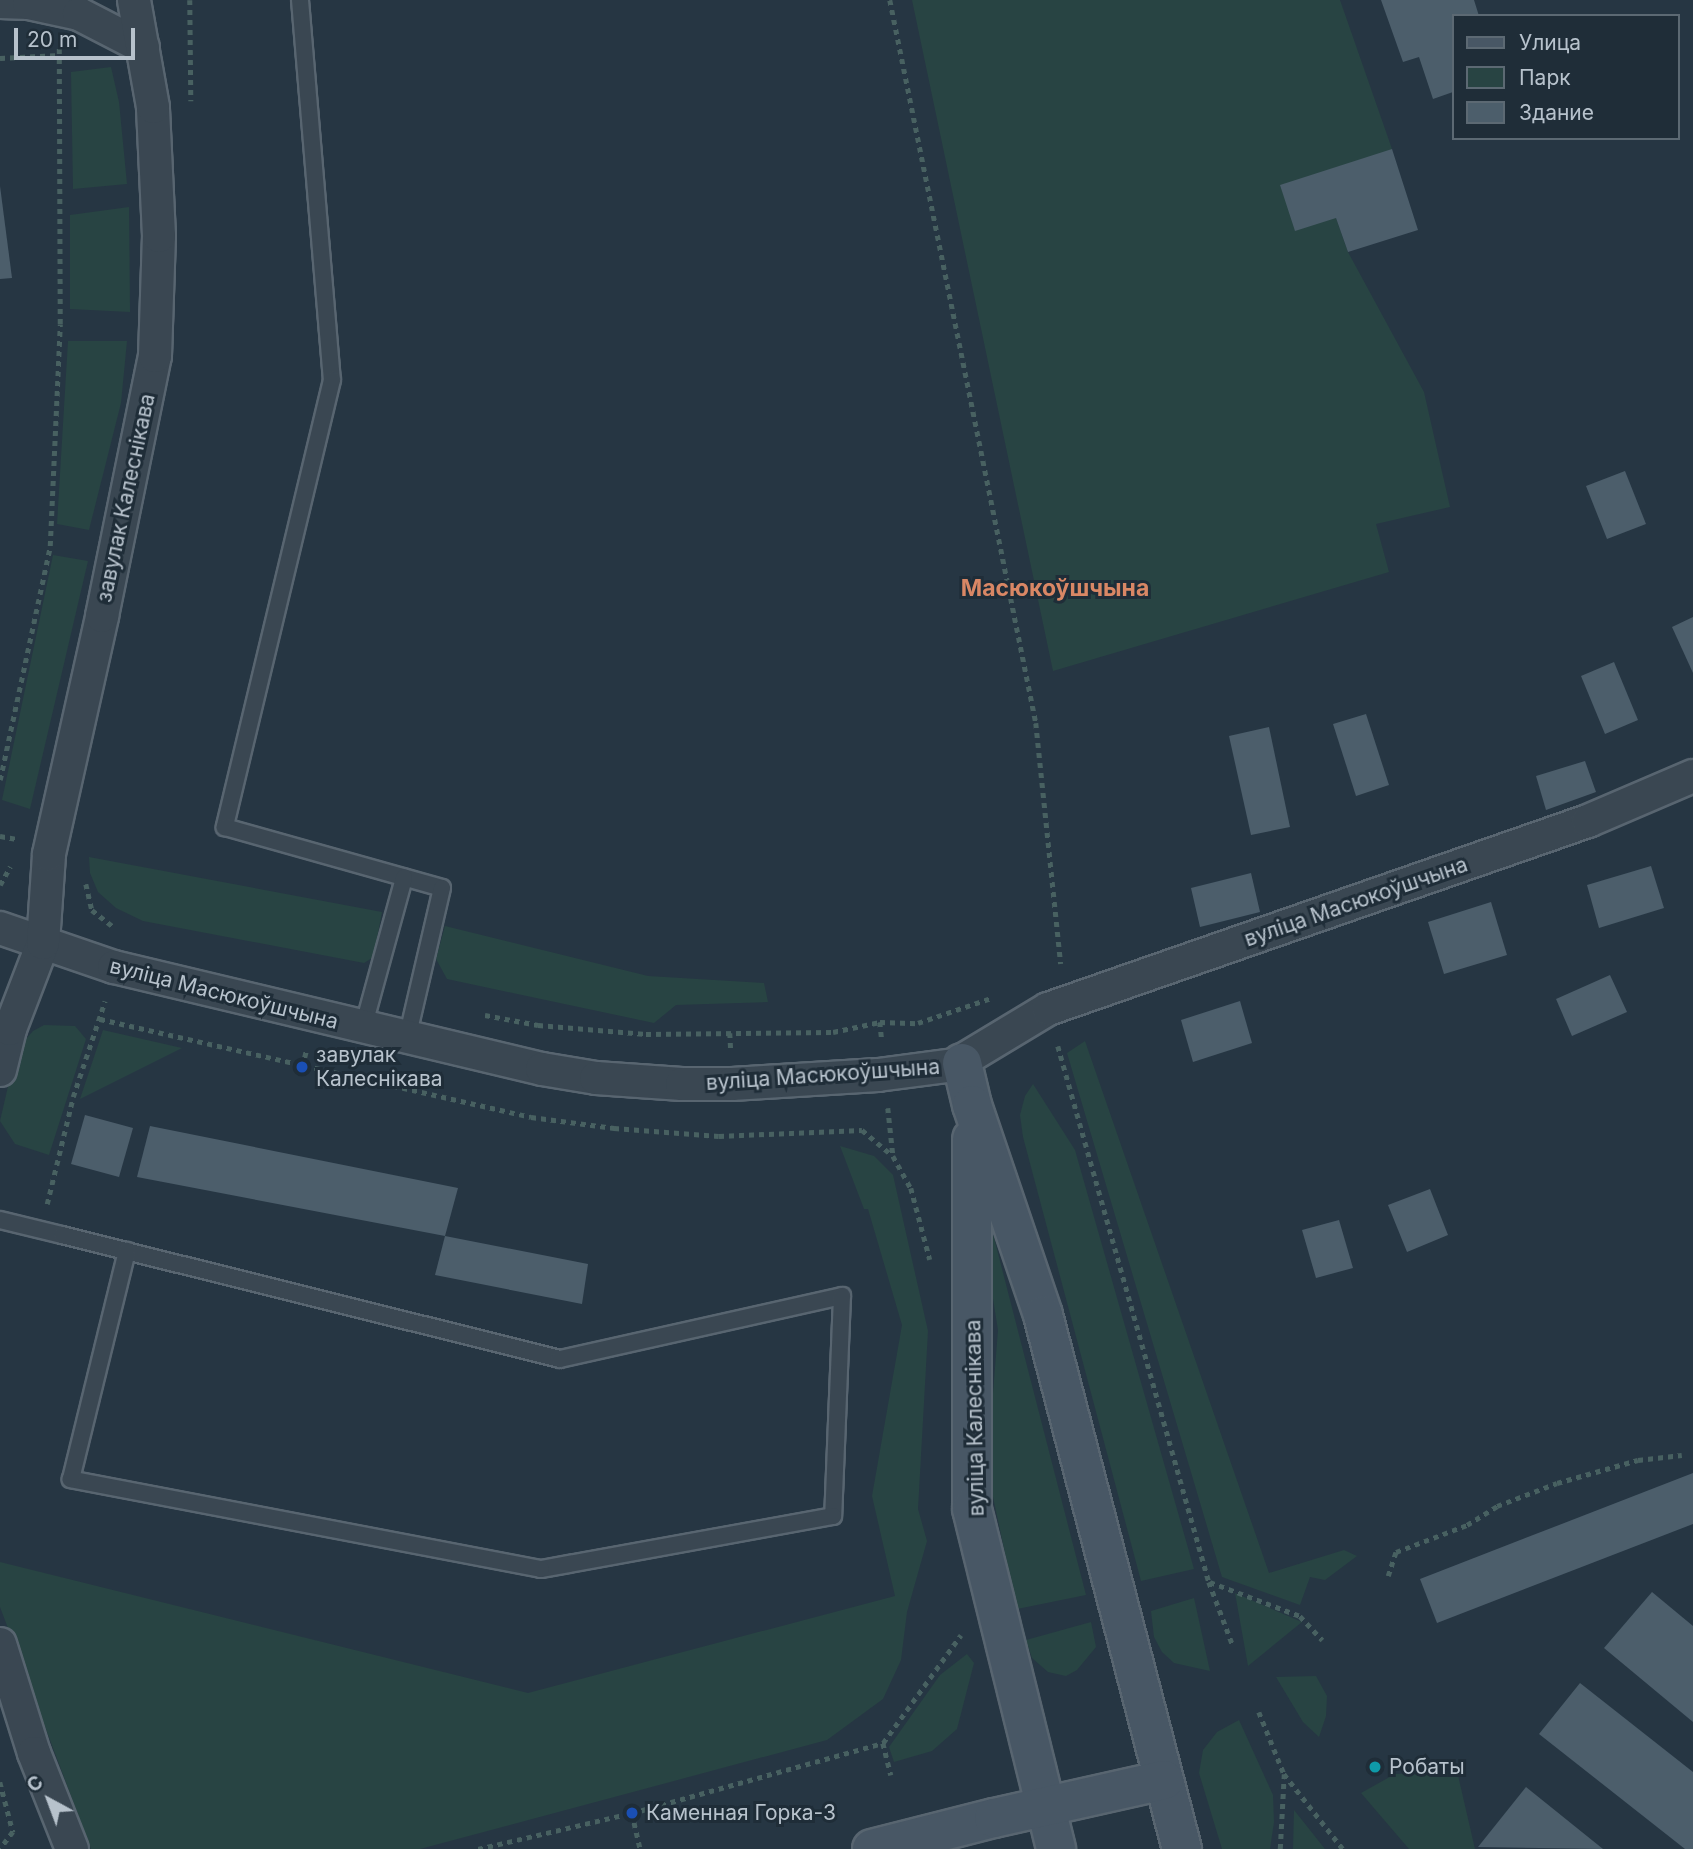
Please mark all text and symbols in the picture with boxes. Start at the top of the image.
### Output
scale bar [18,14,138,58]
legend [1452,14,1679,140]
text: 20 m [27,27,77,52]
text: Улица [1519,30,1581,55]
text: Парк [1519,65,1571,90]
text: Здание [1519,100,1594,125]
street label: завулак Калеснікава [92,391,160,605]
district label: Масюкоўшчына [961,574,1149,602]
street label: вуліца Масюкоўшчына [1241,852,1471,952]
street label: вуліца Масюкоўшчына [107,953,341,1035]
place label: завулак Калеснікава [316,1042,443,1092]
street label: вуліца Масюкоўшчына [705,1054,941,1096]
marker: завулак Калеснікава [294,1059,310,1075]
street label: вуліца Калеснікава [961,1319,989,1517]
place label: Робаты [1389,1754,1465,1780]
marker: Робаты [1367,1759,1383,1775]
north arrow [14,1765,84,1835]
text: С [22,1770,48,1797]
place label: Каменная Горка-3 [646,1800,836,1826]
marker: Каменная Горка-3 [624,1805,640,1821]

